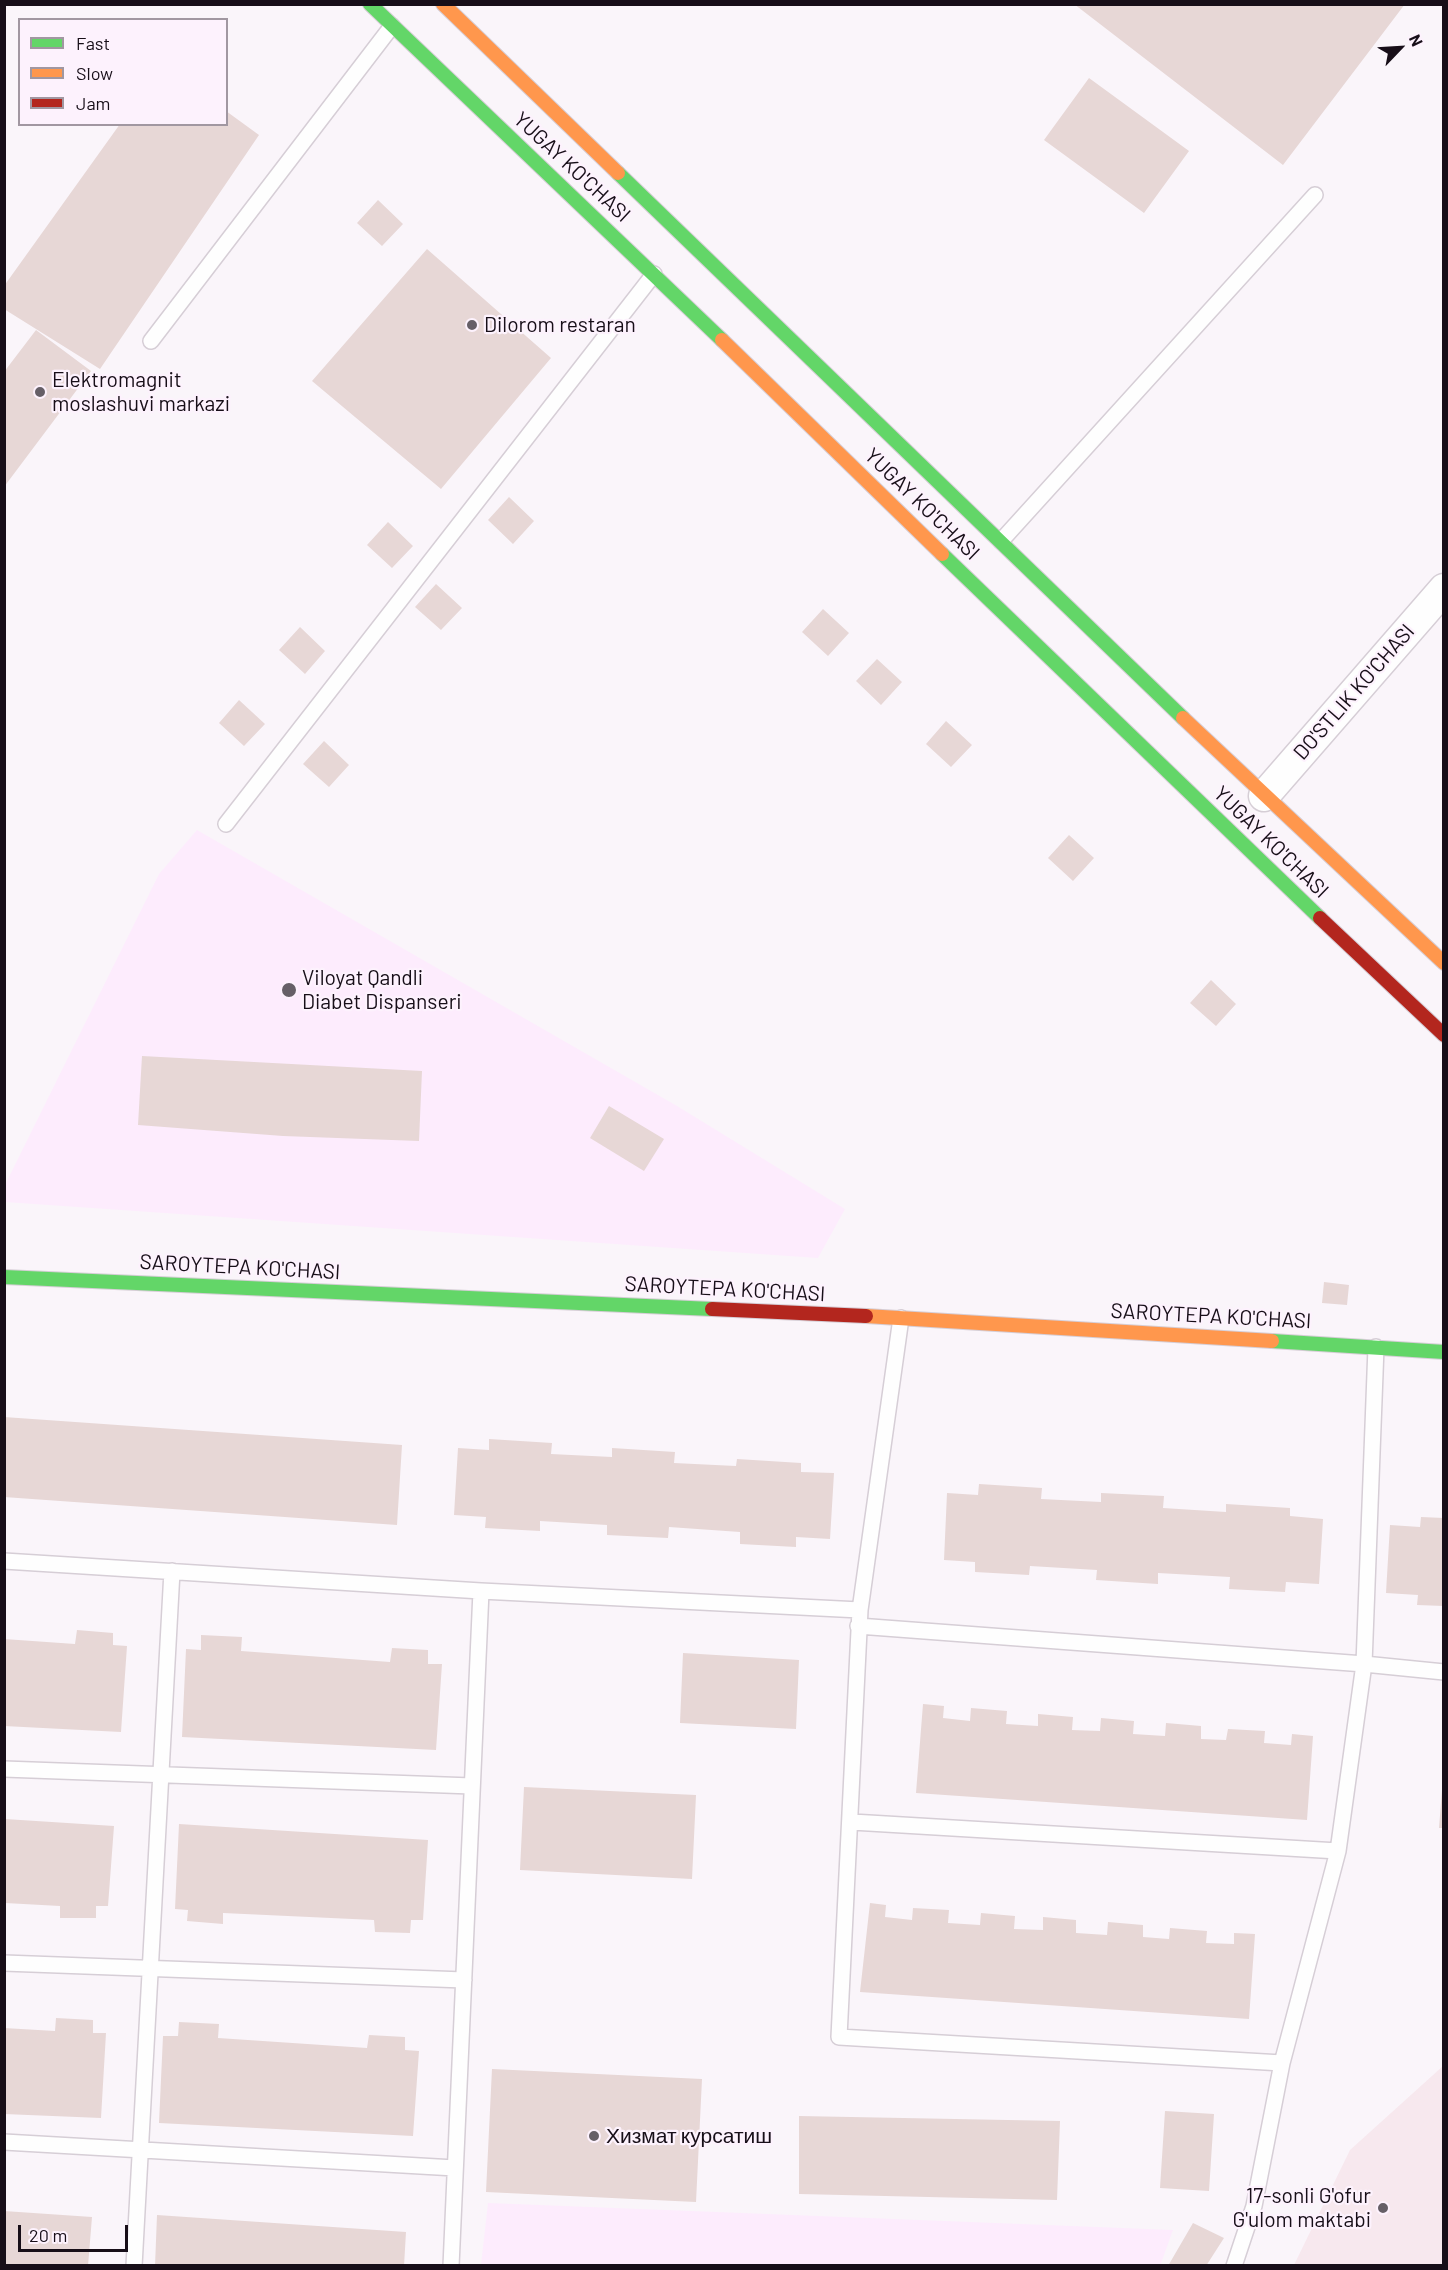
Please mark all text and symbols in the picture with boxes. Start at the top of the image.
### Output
legend [18,18,228,126]
north arrow [1370,18,1430,78]
text: N [1406,31,1428,49]
text: Fast [76,32,110,54]
text: Slow [76,62,113,84]
text: Jam [76,92,110,114]
street label: YUGAY KO'CHASI [509,107,635,227]
place label: Dilorom restaran [484,312,636,338]
marker: Dilorom restaran [465,318,479,332]
place label: Elektromagnit moslashuvi markazi [52,367,230,417]
marker: Elektromagnit moslashuvi markazi [33,385,47,399]
street label: YUGAY KO'CHASI [859,443,985,565]
street label: DO'STLIK KO'CHASI [1288,619,1420,765]
street label: YUGAY KO'CHASI [1208,781,1334,903]
place label: Viloyat Qandli Diabet Dispanseri [302,965,462,1015]
marker: Viloyat Qandli Diabet Dispanseri [280,981,298,999]
street label: SAROYTEPA KO'CHASI [139,1249,341,1285]
street label: SAROYTEPA KO'CHASI [624,1271,826,1307]
street label: SAROYTEPA KO'CHASI [1110,1298,1312,1334]
place label: Хизмат курсатиш [606,2123,772,2149]
marker: Хизмат курсатиш [587,2129,601,2143]
place label: 17-sonli G'ofur G'ulom maktabi [1232,2183,1371,2233]
marker: 17-sonli G'ofur G'ulom maktabi [1376,2201,1390,2215]
scale bar [21,2213,130,2251]
text: 20 m [29,2224,67,2246]

